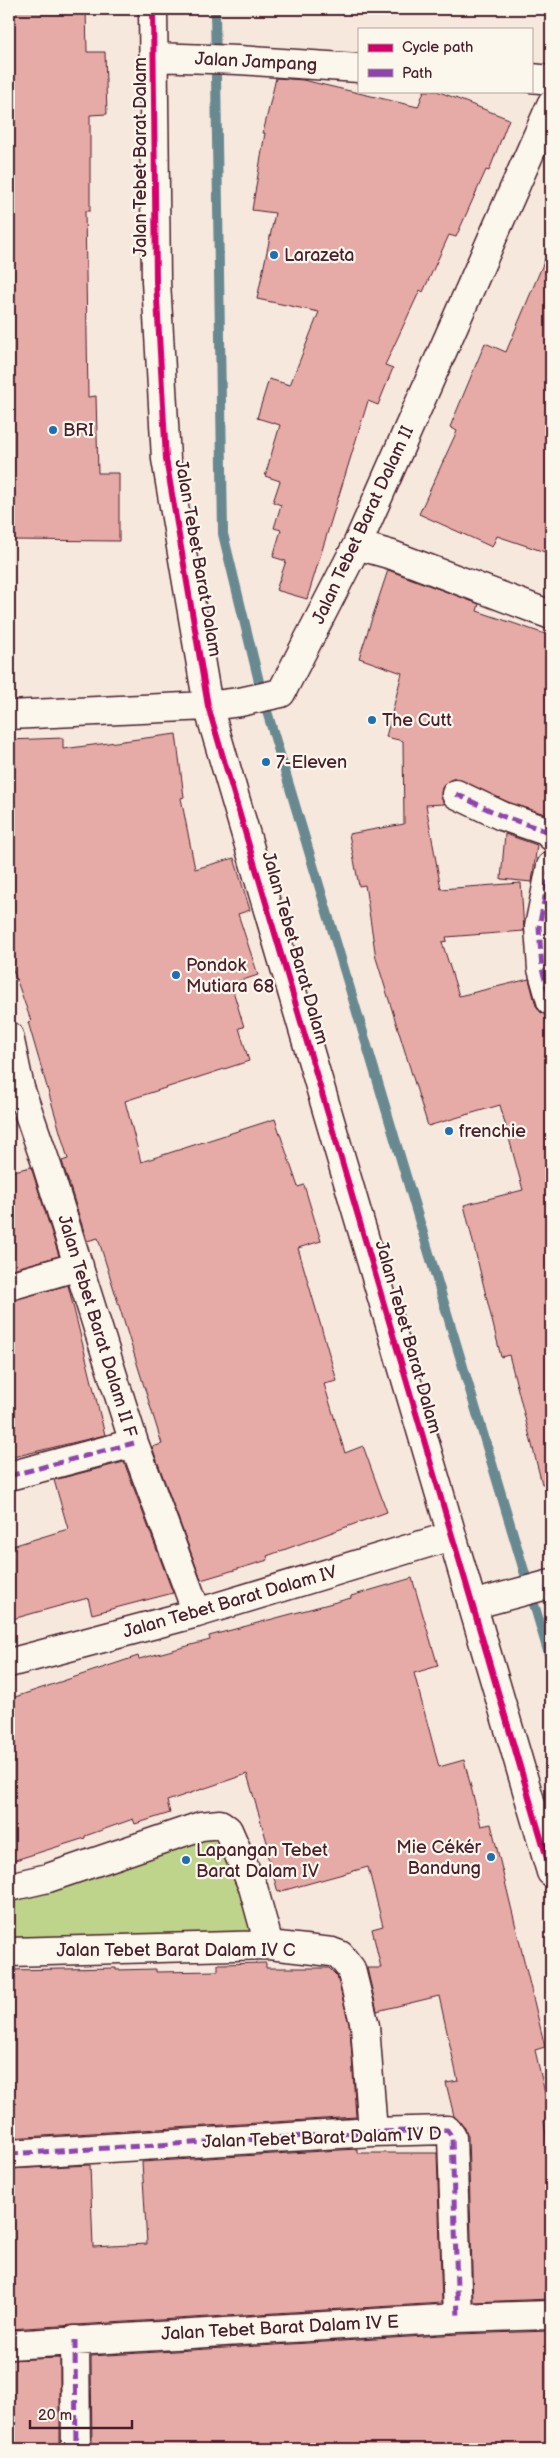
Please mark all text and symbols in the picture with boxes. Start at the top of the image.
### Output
legend [358,28,532,92]
text: Cycle path [402,38,473,57]
street label: Jalan Jampang [194,48,318,76]
street label: Jalan Tebet Barat Dalam [130,57,151,257]
text: Path [402,64,432,83]
place label: Larazeta [284,245,355,266]
marker: Larazeta [268,249,280,261]
place label: BRI [63,420,94,441]
street label: Jalan Tebet Barat Dalam II [308,423,418,627]
marker: BRI [47,424,59,436]
street label: Jalan Tebet Barat Dalam [170,458,226,658]
place label: The Cutt [382,710,452,731]
marker: The Cutt [366,714,378,726]
place label: 7-Eleven [276,752,347,773]
marker: 7-Eleven [260,756,272,768]
street label: Jalan Tebet Barat Dalam [257,849,333,1047]
place label: Pondok Mutiara 68 [186,955,274,997]
marker: Pondok Mutiara 68 [170,969,182,981]
place label: frenchie [459,1121,526,1142]
marker: frenchie [443,1125,455,1137]
street label: Jalan Tebet Barat Dalam II F [53,1212,141,1440]
street label: Jalan Tebet Barat Dalam [370,1238,446,1436]
street label: Jalan Tebet Barat Dalam IV [121,1561,339,1643]
place label: Mie Cékér Bandung [396,1837,481,1879]
place label: Lapangan Tebet Barat Dalam IV [196,1840,328,1882]
marker: Mie Cékér Bandung [485,1851,497,1863]
marker: Lapangan Tebet Barat Dalam IV [180,1854,192,1866]
street label: Jalan Tebet Barat Dalam IV C [56,1940,296,1961]
street label: Jalan Tebet Barat Dalam IV D [202,2123,442,2153]
street label: Jalan Tebet Barat Dalam IV E [161,2311,400,2345]
scale bar [30,2398,132,2430]
text: 20 m [38,2406,72,2425]

